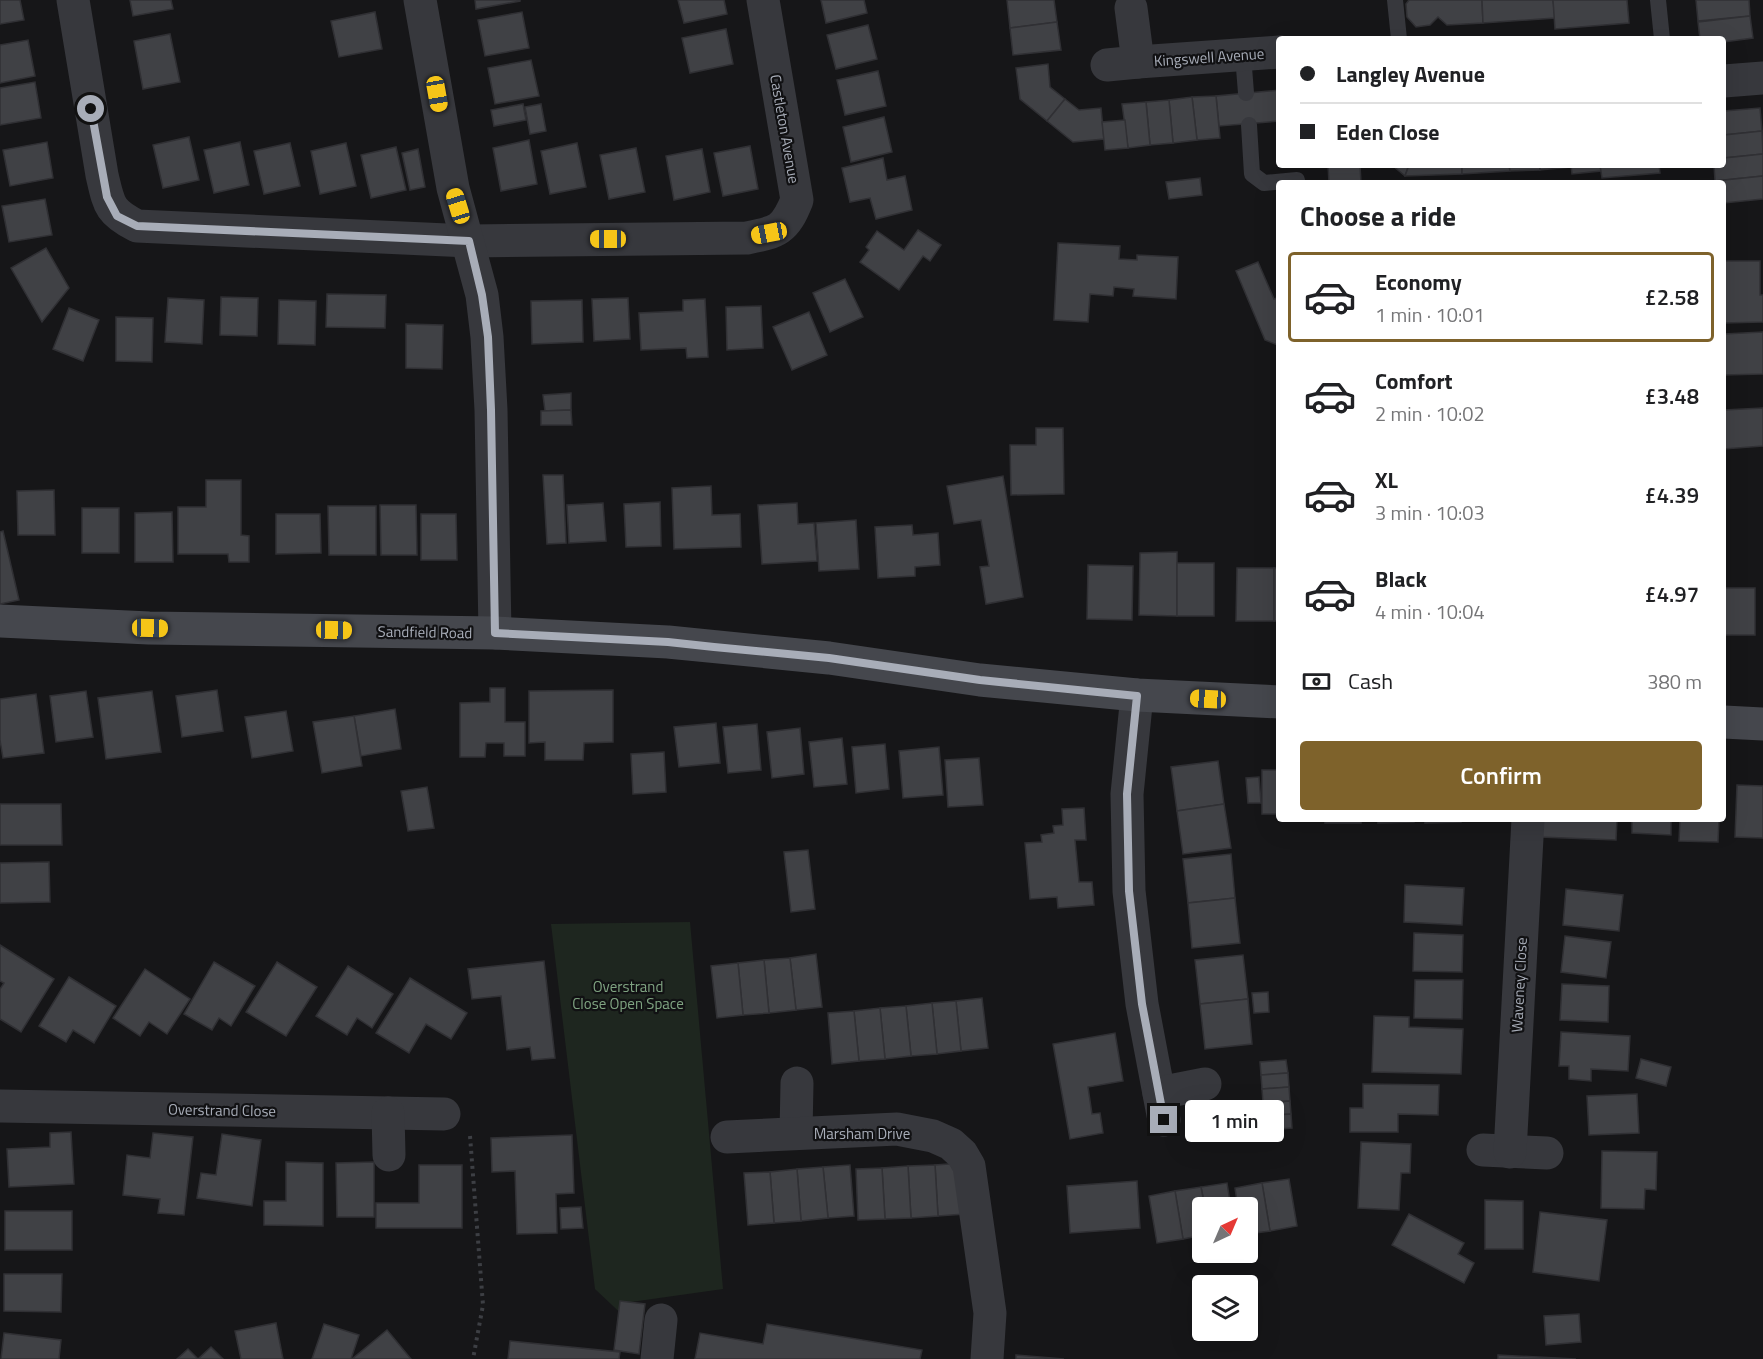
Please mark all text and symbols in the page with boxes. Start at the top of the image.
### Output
street label: Kingswell Avenue [1153,42,1265,72]
text: Langley Avenue [1336,57,1485,91]
street label: Castleton Avenue [764,73,806,185]
car [425,75,449,113]
route start [77,95,104,122]
text: Eden Close [1336,115,1440,149]
car [444,186,472,226]
text: Choose a ride [1300,195,1456,236]
car [750,221,788,245]
car [590,230,626,248]
text: Economy [1375,265,1462,299]
icon: car [1303,270,1357,324]
text: £2.58 [1644,280,1699,314]
text: 1 min · 10:01 [1375,299,1485,330]
text: Comfort [1375,364,1453,398]
icon: car [1303,369,1357,423]
text: £3.48 [1644,379,1699,413]
text: 2 min · 10:02 [1375,398,1485,429]
text: XL [1375,463,1398,497]
icon: car [1303,468,1357,522]
text: £4.39 [1644,478,1699,512]
text: 3 min · 10:03 [1375,497,1485,528]
text: Black [1375,562,1427,596]
icon: car [1303,567,1357,621]
text: £4.97 [1644,577,1699,611]
text: 4 min · 10:04 [1375,596,1485,627]
car [132,619,168,637]
street label: Sandfield Road [377,620,473,644]
car [316,621,352,639]
text: Cash [1348,664,1393,698]
icon: cash [1300,665,1333,698]
text: 380 m [1647,666,1702,697]
car [1190,689,1226,709]
button: Confirm [1300,741,1702,810]
street label: Waveney Close [1505,937,1533,1033]
park label: Overstrand Close Open Space [572,975,684,1015]
street label: Overstrand Close [168,1098,276,1122]
callout: 1 min [1185,1099,1284,1141]
text: 1 min [1210,1105,1259,1136]
route end [1150,1106,1177,1133]
street label: Marsham Drive [814,1122,910,1145]
north arrow [1192,1197,1258,1263]
map controls [1192,1197,1258,1341]
button: layers [1192,1275,1258,1341]

